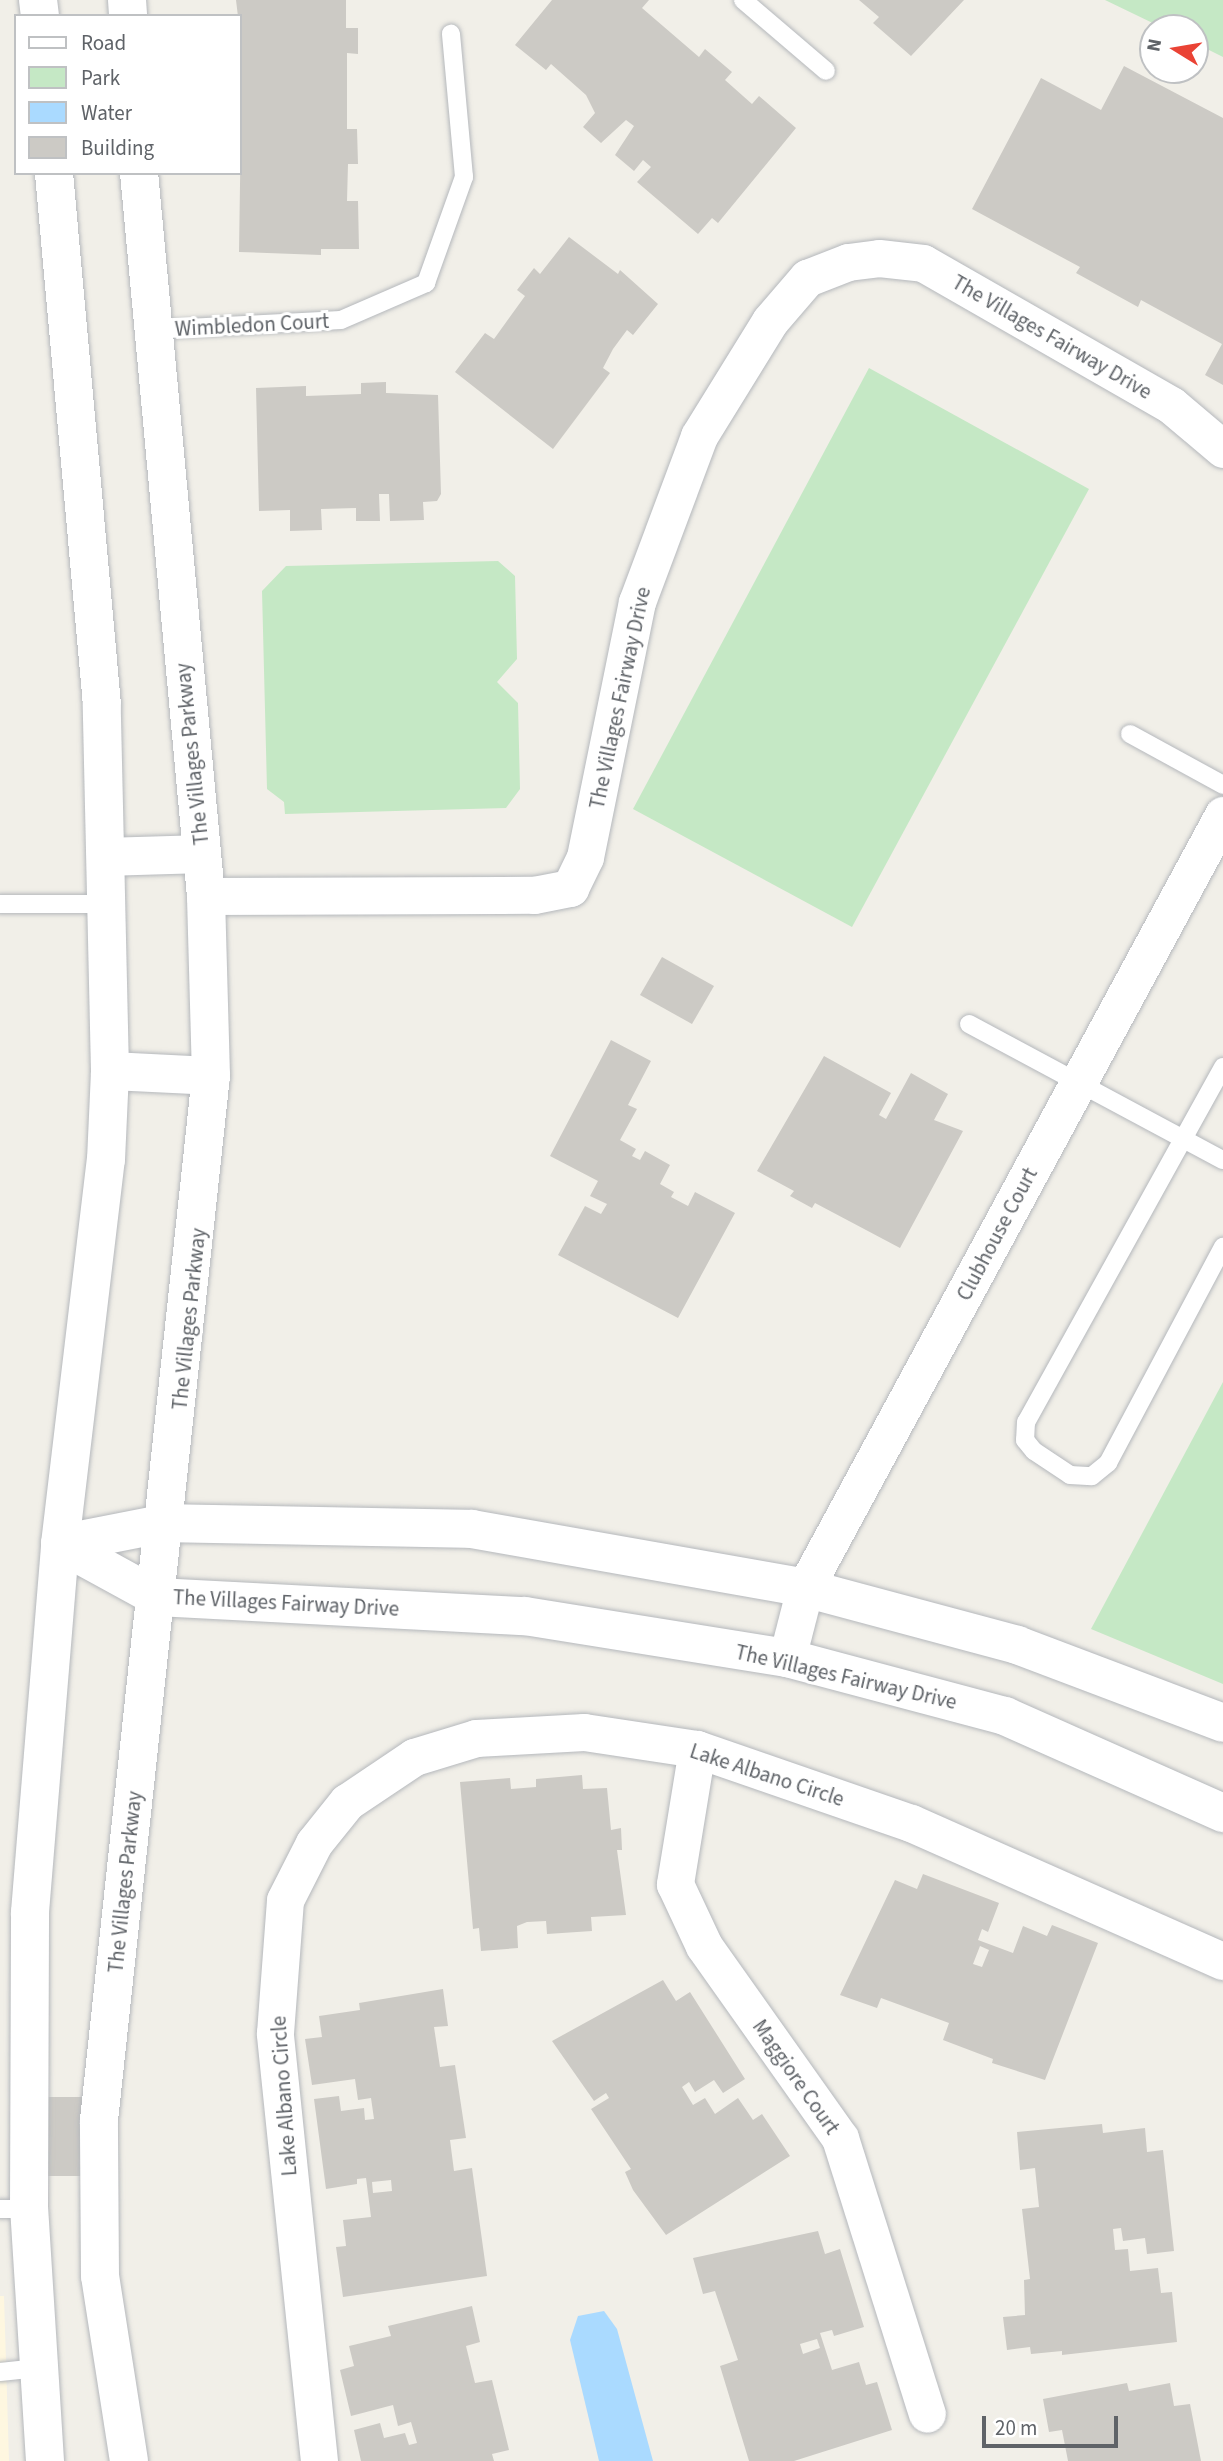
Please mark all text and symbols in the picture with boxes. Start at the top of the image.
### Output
legend [14,14,242,175]
north arrow [1139,14,1209,84]
text: Road [81,28,126,58]
text: N [1140,37,1169,54]
text: Park [81,63,120,93]
text: Water [81,98,132,128]
text: Building [81,133,154,163]
street label: The Villages Fairway Drive [948,269,1156,405]
street label: Wimbledon Court [174,308,330,342]
street label: The Villages Fairway Drive [584,585,656,811]
street label: The Villages Parkway [170,662,214,846]
street label: Clubhouse Court [951,1163,1043,1305]
street label: The Villages Parkway [167,1227,211,1411]
street label: The Villages Fairway Drive [172,1584,400,1622]
street label: The Villages Fairway Drive [733,1639,959,1715]
street label: Lake Albano Circle [687,1738,847,1812]
street label: The Villages Parkway [103,1790,147,1974]
street label: Lake Albano Circle [266,2015,302,2177]
street label: Maggiore Court [747,2015,845,2139]
scale bar [985,2402,1122,2446]
text: 20 m [995,2413,1037,2443]

